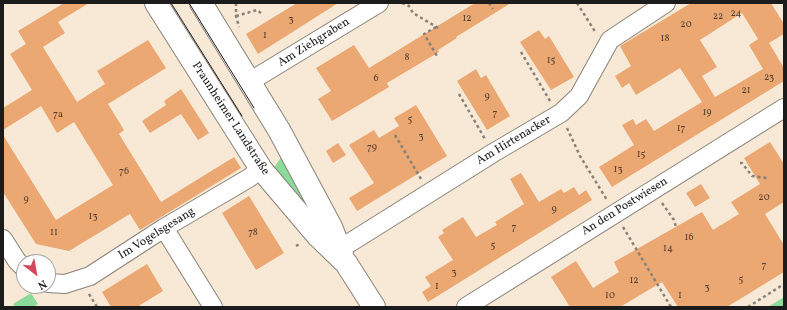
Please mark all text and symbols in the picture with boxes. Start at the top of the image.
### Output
house number: 24 [730,8,742,20]
house number: 22 [713,11,723,23]
house number: 12 [462,13,472,25]
house number: 3 [288,14,294,26]
street label: Am Ziehgraben [275,15,353,71]
house number: 20 [680,19,692,31]
house number: 1 [263,30,267,42]
house number: 18 [661,33,669,45]
house number: 8 [404,52,410,64]
house number: 15 [547,55,555,67]
street label: Praunheimer Landstraße [188,60,272,178]
house number: 23 [764,72,774,84]
house number: 6 [373,73,379,85]
house number: 21 [741,85,751,97]
house number: 9 [484,91,490,103]
house number: 19 [702,107,712,119]
house number: 7 [493,108,497,120]
house number: 7a [53,109,63,121]
street label: Am Hirtenacker [474,113,554,169]
house number: 5 [408,114,412,126]
house number: 17 [677,123,685,135]
house number: 3 [418,131,424,143]
house number: 79 [367,142,377,154]
house number: 15 [637,149,645,161]
house number: 13 [613,164,623,176]
house number: 76 [119,166,129,178]
street label: An den Postwiesen [579,175,671,239]
house number: 20 [758,192,770,204]
house number: 9 [23,194,29,206]
house number: 9 [551,204,557,216]
street label: Im Vogelsgesang [116,205,198,263]
house number: 13 [88,211,98,223]
house number: 7 [512,222,516,234]
house number: 11 [50,227,58,239]
house number: 78 [248,227,258,239]
house number: 16 [685,232,693,244]
house number: 5 [491,240,495,252]
house number: 14 [663,243,673,255]
north arrow [16,254,56,294]
house number: 7 [762,260,766,272]
house number: 3 [451,267,457,279]
house number: 5 [739,274,743,286]
text: N [35,275,49,292]
house number: 12 [629,275,639,287]
house number: 1 [435,281,439,293]
house number: 3 [704,282,710,294]
house number: 10 [605,290,615,302]
house number: 1 [678,290,682,302]

